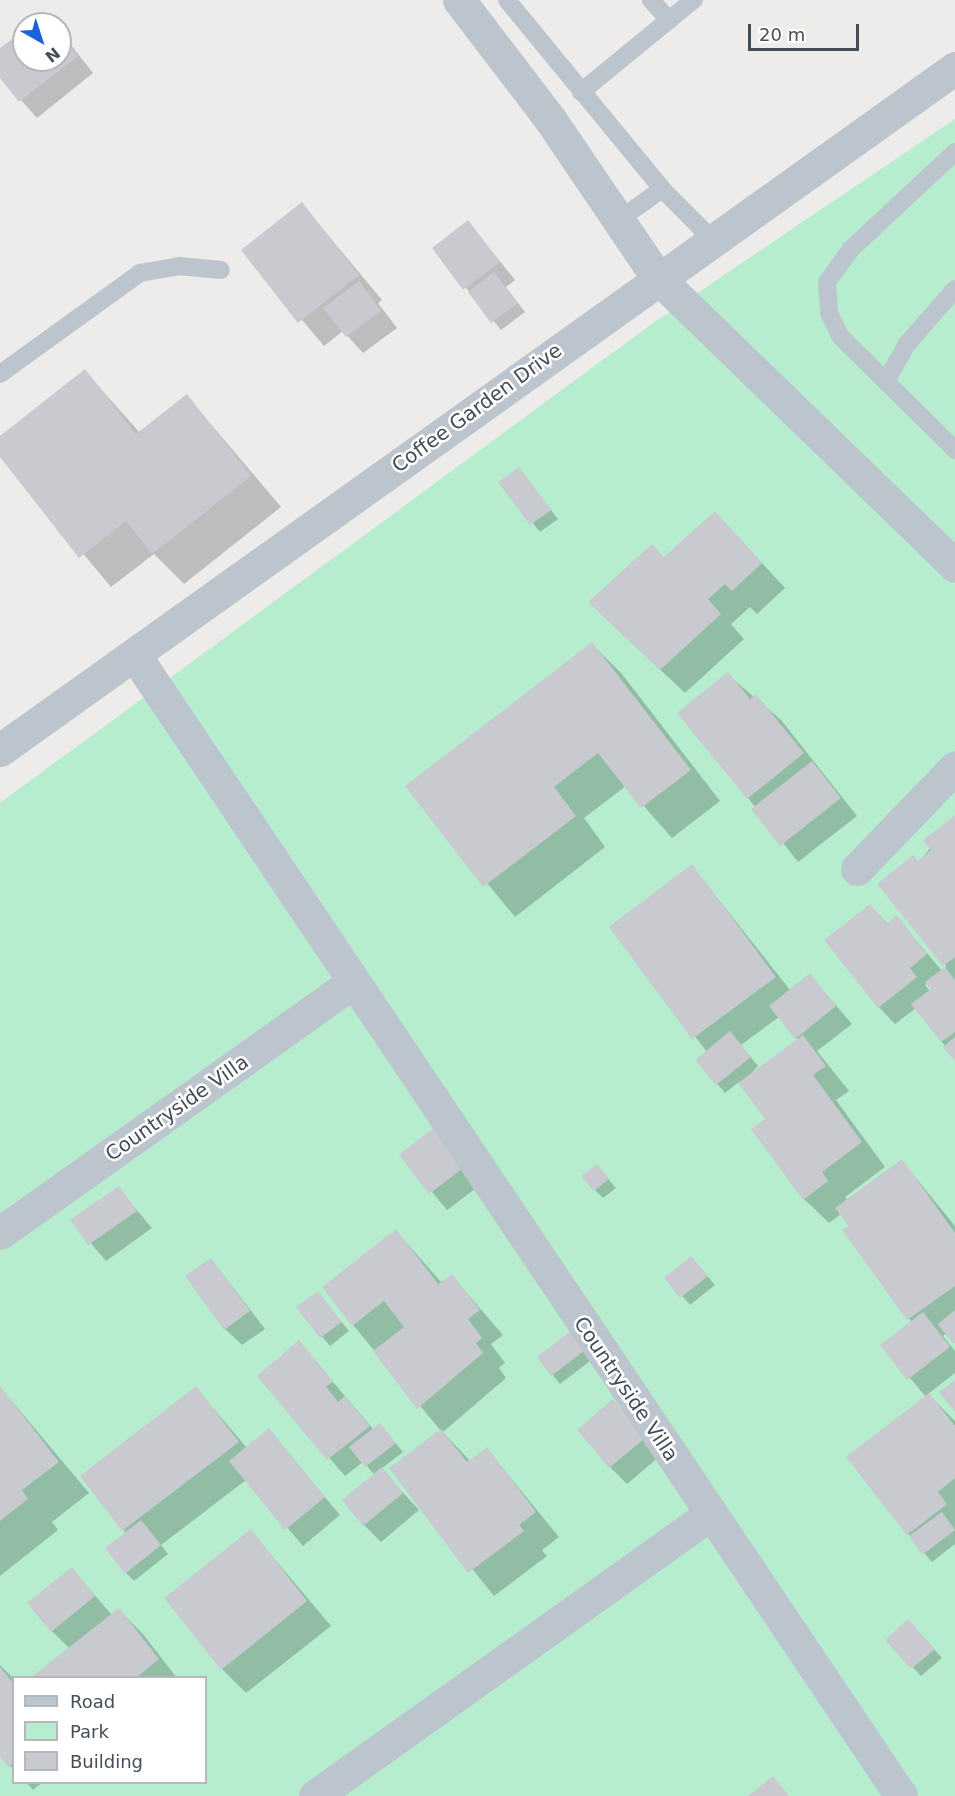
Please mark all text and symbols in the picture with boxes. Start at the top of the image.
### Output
north arrow [12,12,72,72]
scale bar [751,12,862,50]
text: 20 m [759,24,805,45]
text: N [41,43,64,66]
street label: Coffee Garden Drive [387,338,567,478]
street label: Countryside Villa [101,1050,253,1166]
street label: Countryside Villa [569,1312,683,1466]
legend [12,1676,207,1784]
text: Road [70,1691,115,1712]
text: Park [70,1721,109,1742]
text: Building [70,1751,143,1772]

